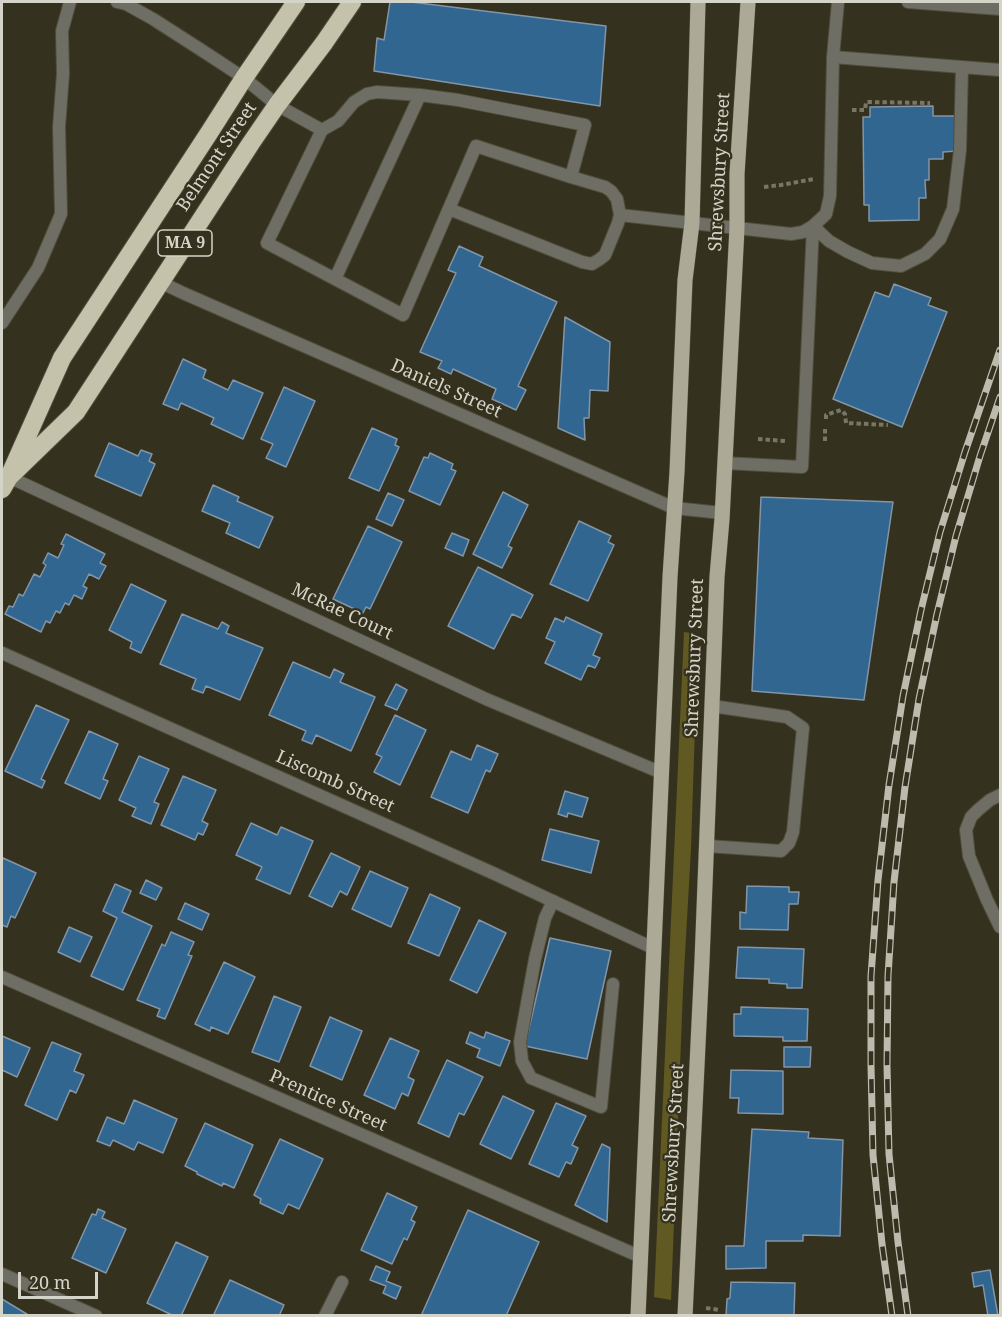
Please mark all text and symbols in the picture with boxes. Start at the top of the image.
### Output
street label: Shrewsbury Street [705,92,735,252]
street label: Belmont Street [172,98,262,216]
road number: MA 9 [158,230,212,256]
street label: Daniels Street [387,355,505,423]
street label: Shrewsbury Street [681,578,709,738]
street label: McRae Court [288,579,396,645]
street label: Liscomb Street [272,746,398,818]
street label: Shrewsbury Street [659,1063,689,1223]
street label: Prentice Street [266,1065,390,1137]
scale bar [21,1260,100,1298]
text: 20 m [29,1270,71,1294]

